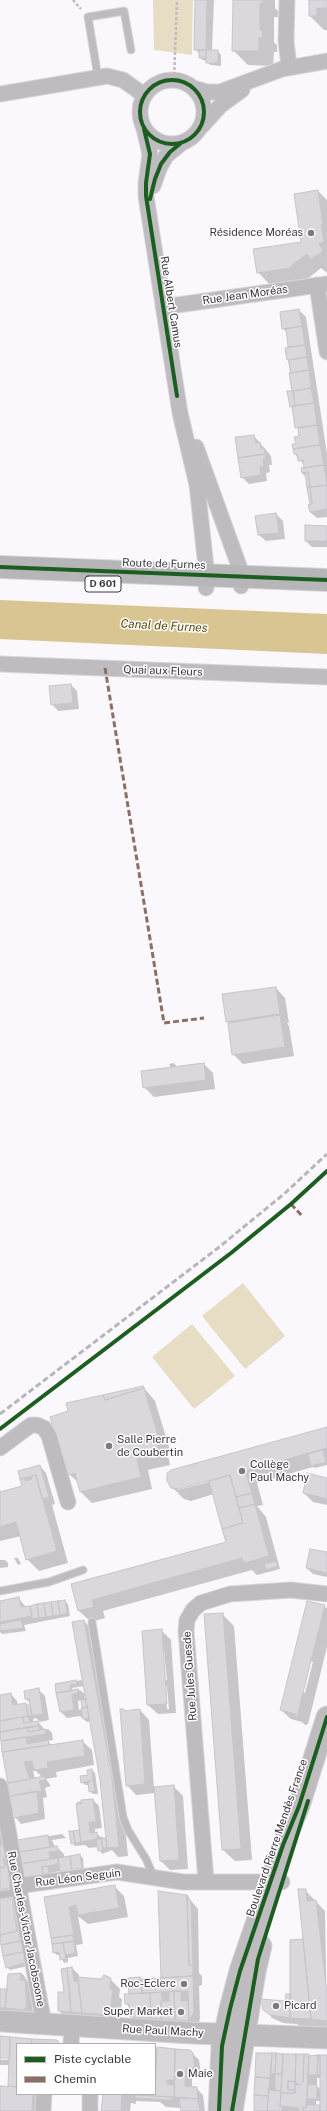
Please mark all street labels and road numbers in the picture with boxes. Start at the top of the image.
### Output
street label: Rue Albert Camus [157,255,185,349]
street label: Rue Jean Moréas [201,282,289,308]
street label: Route de Furnes [122,556,206,572]
road number: D 601 [85,576,121,592]
street label: Quai aux Fleurs [123,663,203,679]
street label: Rue Jules Guesde [180,1631,200,1721]
street label: Boulevard Pierre Mendès France [244,1757,310,1919]
street label: Rue Charles-Victor Jacobsoone [4,1850,48,2008]
street label: Rue Léon Seguin [34,1866,122,1890]
street label: Rue Paul Machy [122,2022,204,2040]

